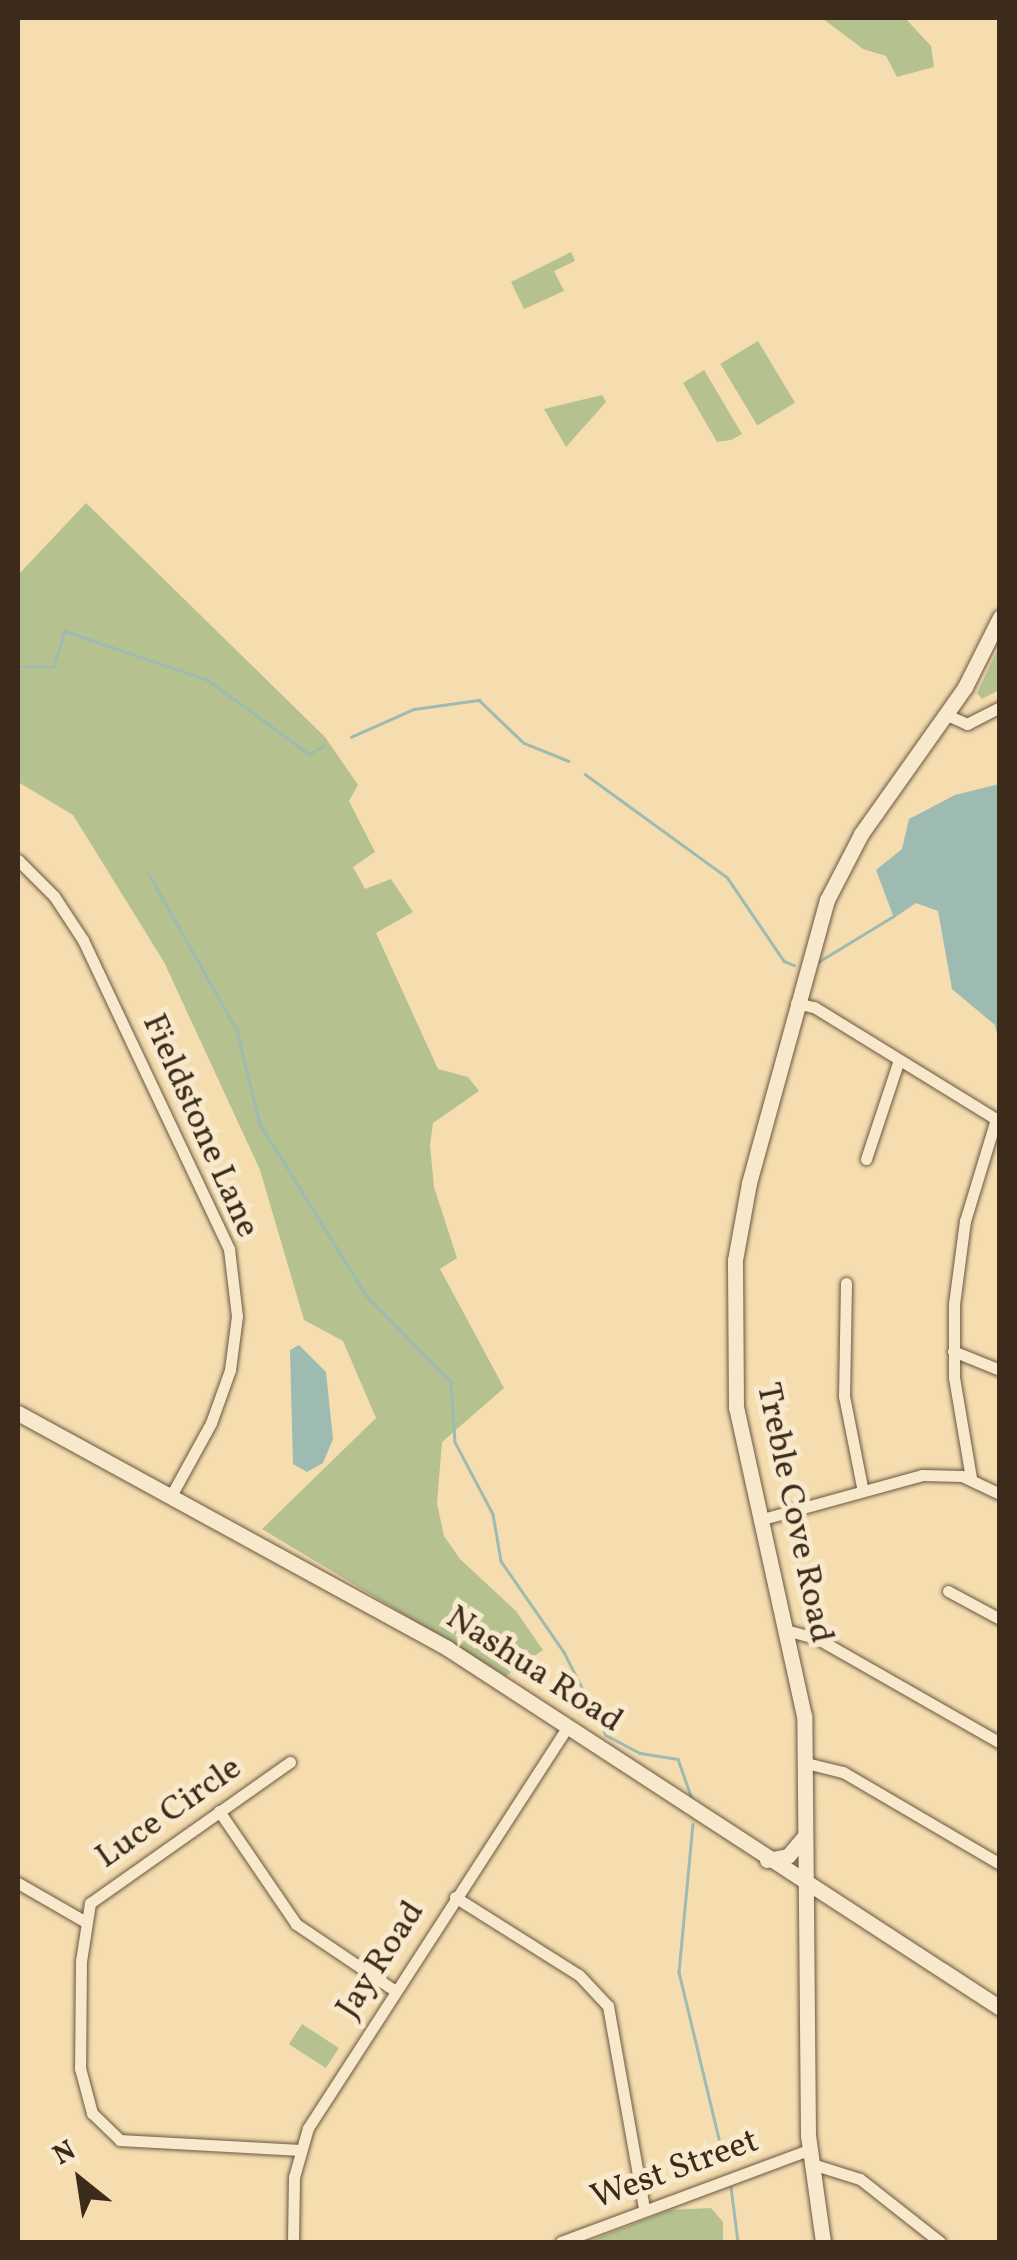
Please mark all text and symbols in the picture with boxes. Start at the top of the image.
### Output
street label: Fieldstone Lane [132,1008,268,1244]
street label: Treble Cove Road [746,1379,842,1647]
street label: Nashua Road [438,1597,630,1743]
street label: Luce Circle [88,1747,250,1879]
street label: Jay Road [327,1893,435,2027]
street label: West Street [586,2120,764,2220]
north arrow [30,2130,130,2230]
text: N [46,2132,83,2176]

